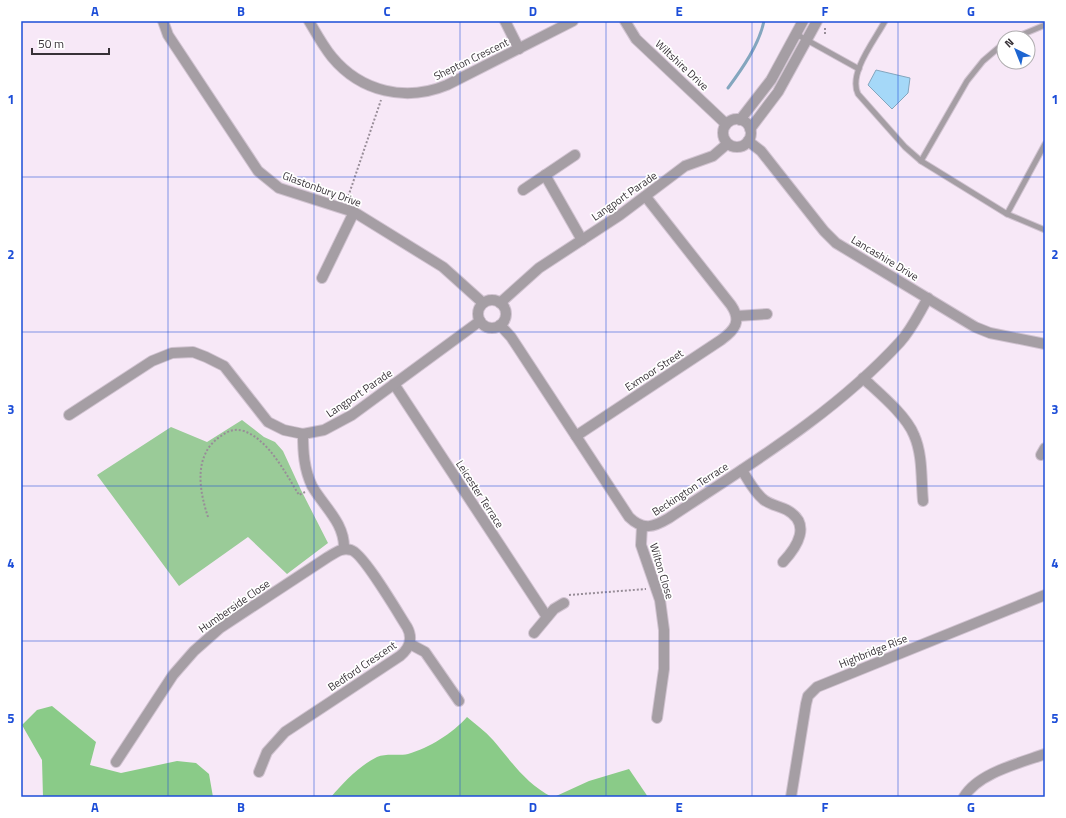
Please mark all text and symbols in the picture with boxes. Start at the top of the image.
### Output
text: A [91,1,99,21]
text: B [237,1,245,21]
text: C [383,1,391,21]
text: D [529,1,537,21]
text: E [675,1,683,21]
text: F [822,1,829,21]
text: G [967,1,975,21]
scale bar [32,30,109,56]
north arrow [996,30,1036,70]
text: 50 m [38,34,64,53]
street label: Shepton Crescent [431,34,511,84]
text: N [1001,34,1017,51]
street label: Wiltshire Drive [652,36,713,94]
text: 1 [7,89,15,109]
text: 1 [1051,89,1059,109]
street label: Glastonbury Drive [280,167,364,211]
street label: Langport Parade [588,167,660,225]
street label: Lancashire Drive [848,232,922,285]
text: 2 [7,244,15,264]
text: 2 [1051,244,1059,264]
street label: Exmoor Street [622,345,686,395]
street label: Langport Parade [323,365,396,421]
text: 3 [7,399,15,419]
text: 3 [1051,399,1059,419]
street label: Leicester Terrace [452,457,508,531]
street label: Beckington Terrace [649,458,732,520]
street label: Wilton Close [646,541,678,601]
text: 4 [7,553,15,573]
text: 4 [1051,553,1059,573]
street label: Humberside Close [195,575,273,637]
street label: Highbridge Rise [836,630,910,672]
street label: Bedford Crescent [324,637,400,695]
text: 5 [7,708,15,728]
text: 5 [1051,708,1059,728]
text: A [91,797,99,817]
text: B [237,797,245,817]
text: C [383,797,391,817]
text: D [529,797,537,817]
text: E [675,797,683,817]
text: F [822,797,829,817]
text: G [967,797,975,817]

